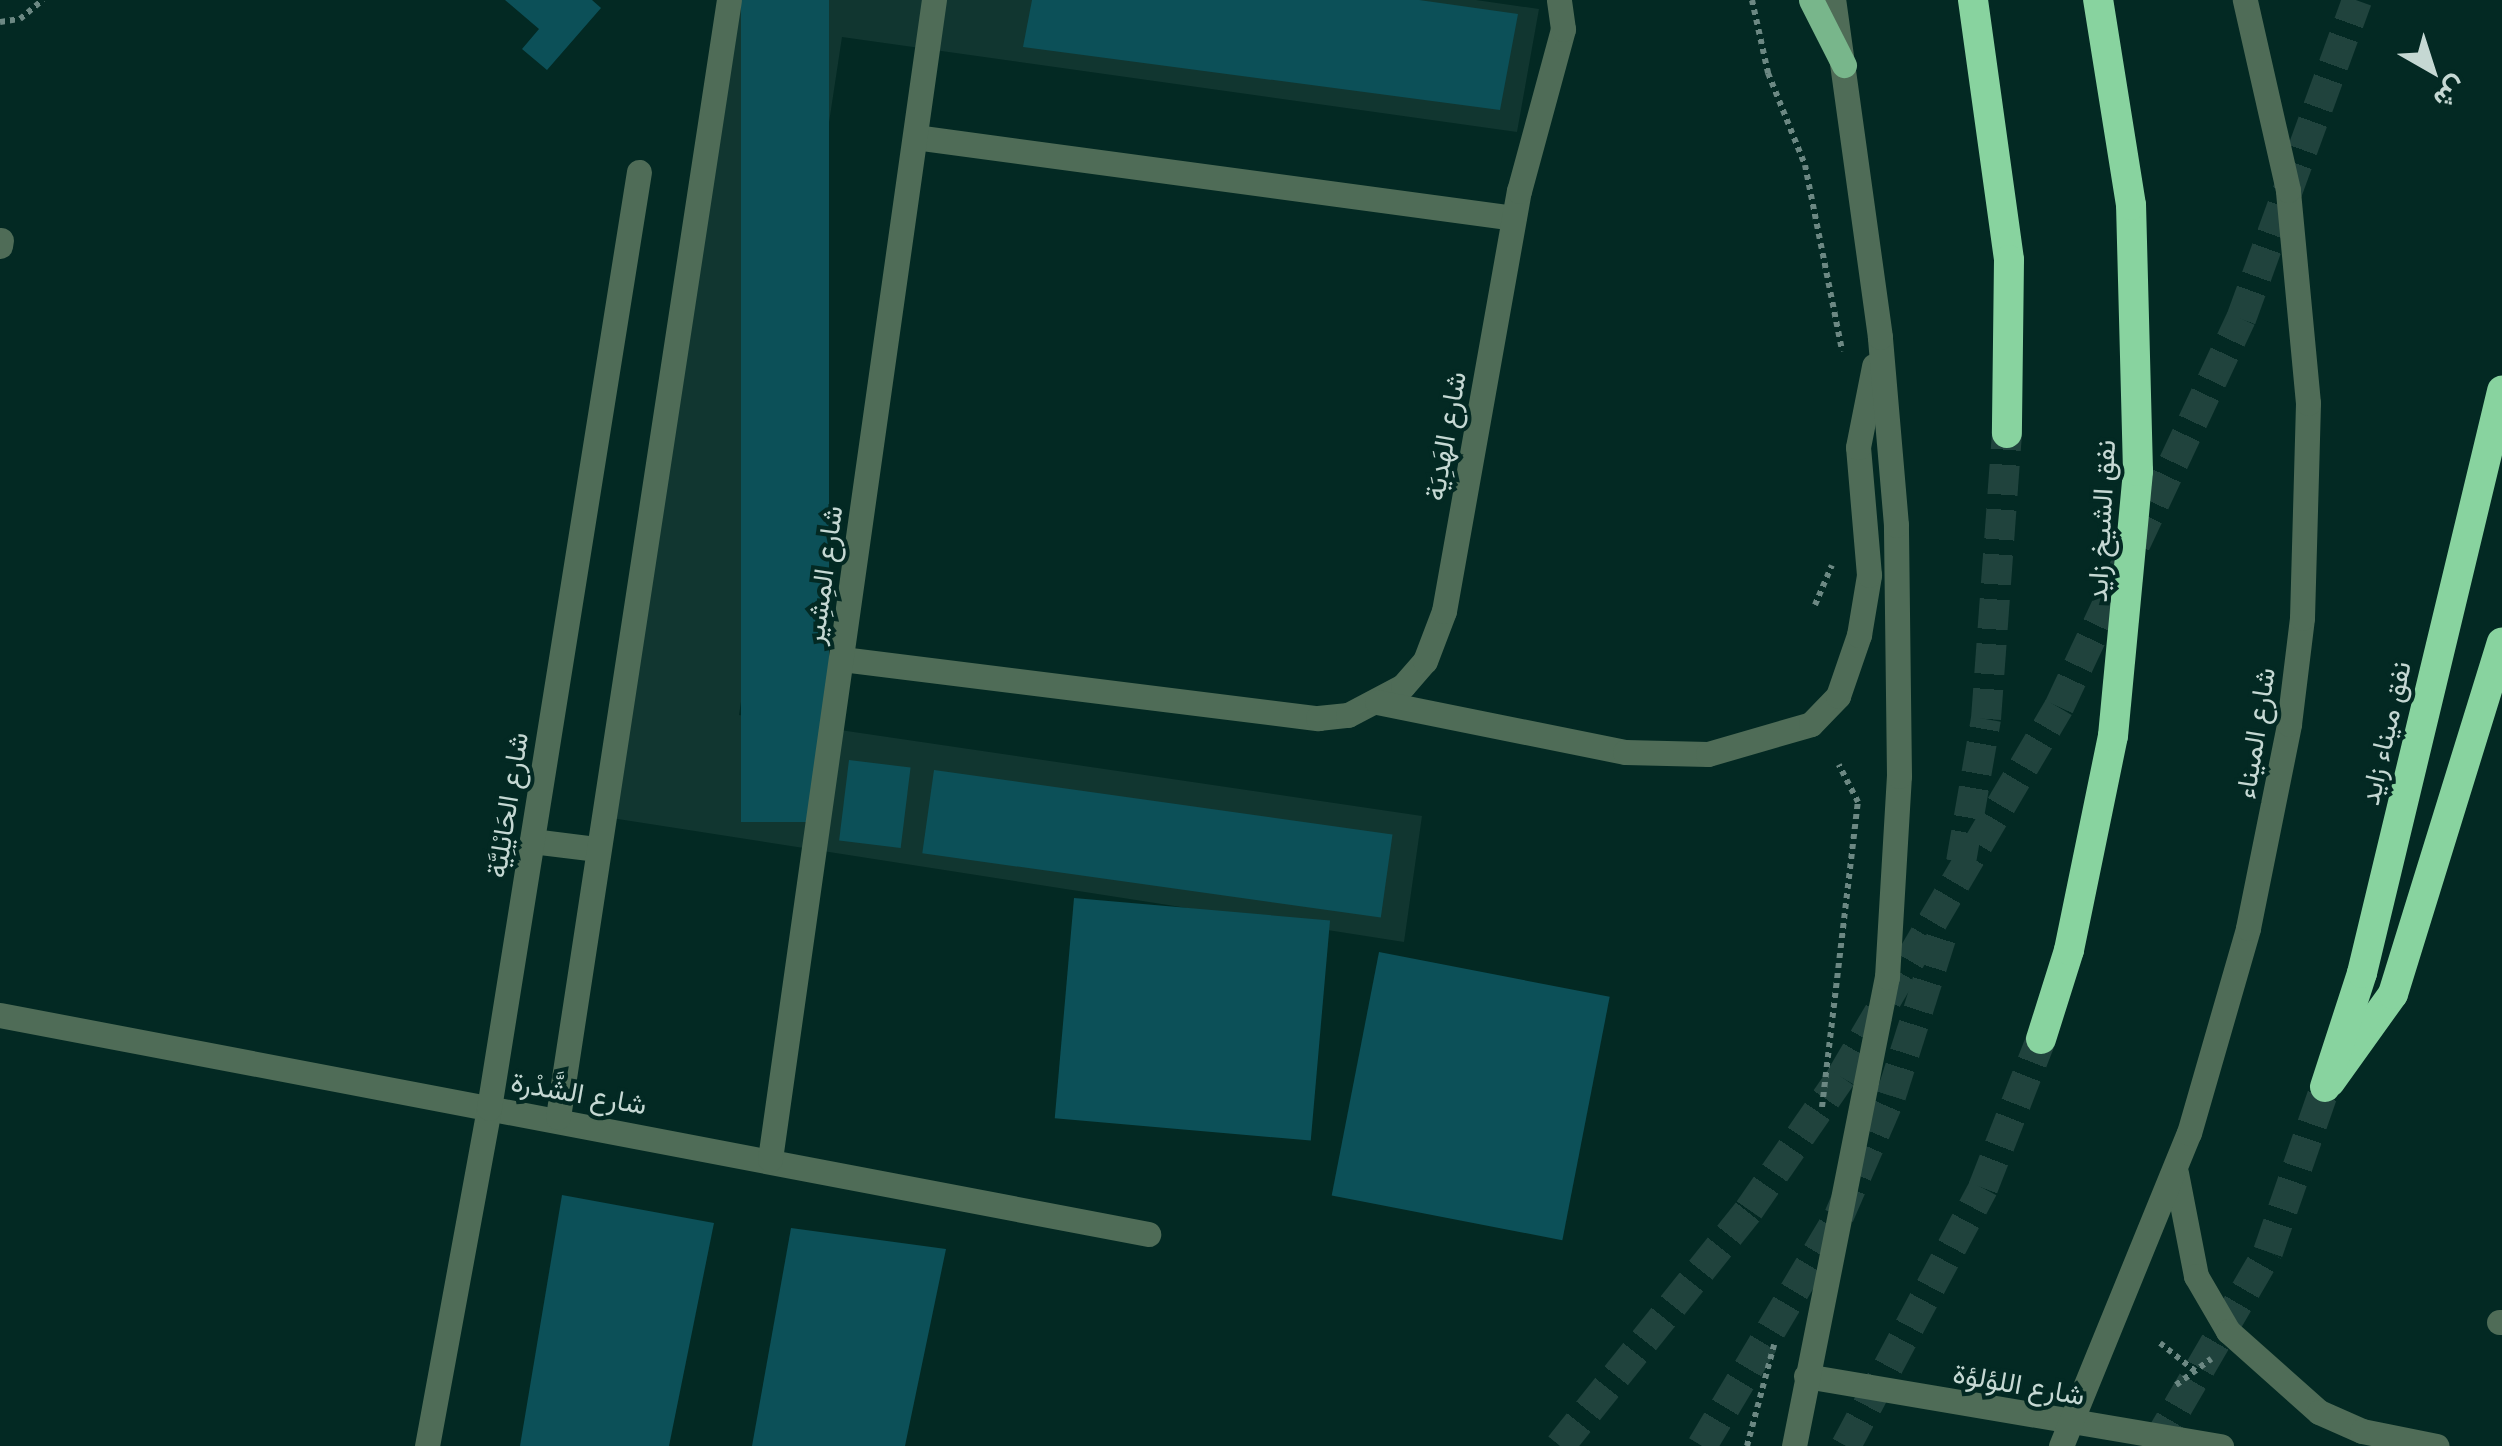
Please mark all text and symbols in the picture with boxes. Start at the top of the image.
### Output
north arrow [2382,20,2482,120]
text: ش [2427,70,2475,117]
street label: شارع الهَدِيَة [1417,369,1473,503]
street label: نفق الشيخ زايد [2080,439,2122,603]
street label: شارع المِشِير [797,503,849,647]
street label: نفق ميناء زايد [2352,658,2418,808]
street label: شارع الميناء [2228,665,2282,801]
street label: شارع الحَايْلِيَّة [479,730,535,880]
street label: شارع الشَّدْرة [509,1065,649,1121]
street label: شارع اللؤلؤة [1951,1356,2087,1412]

